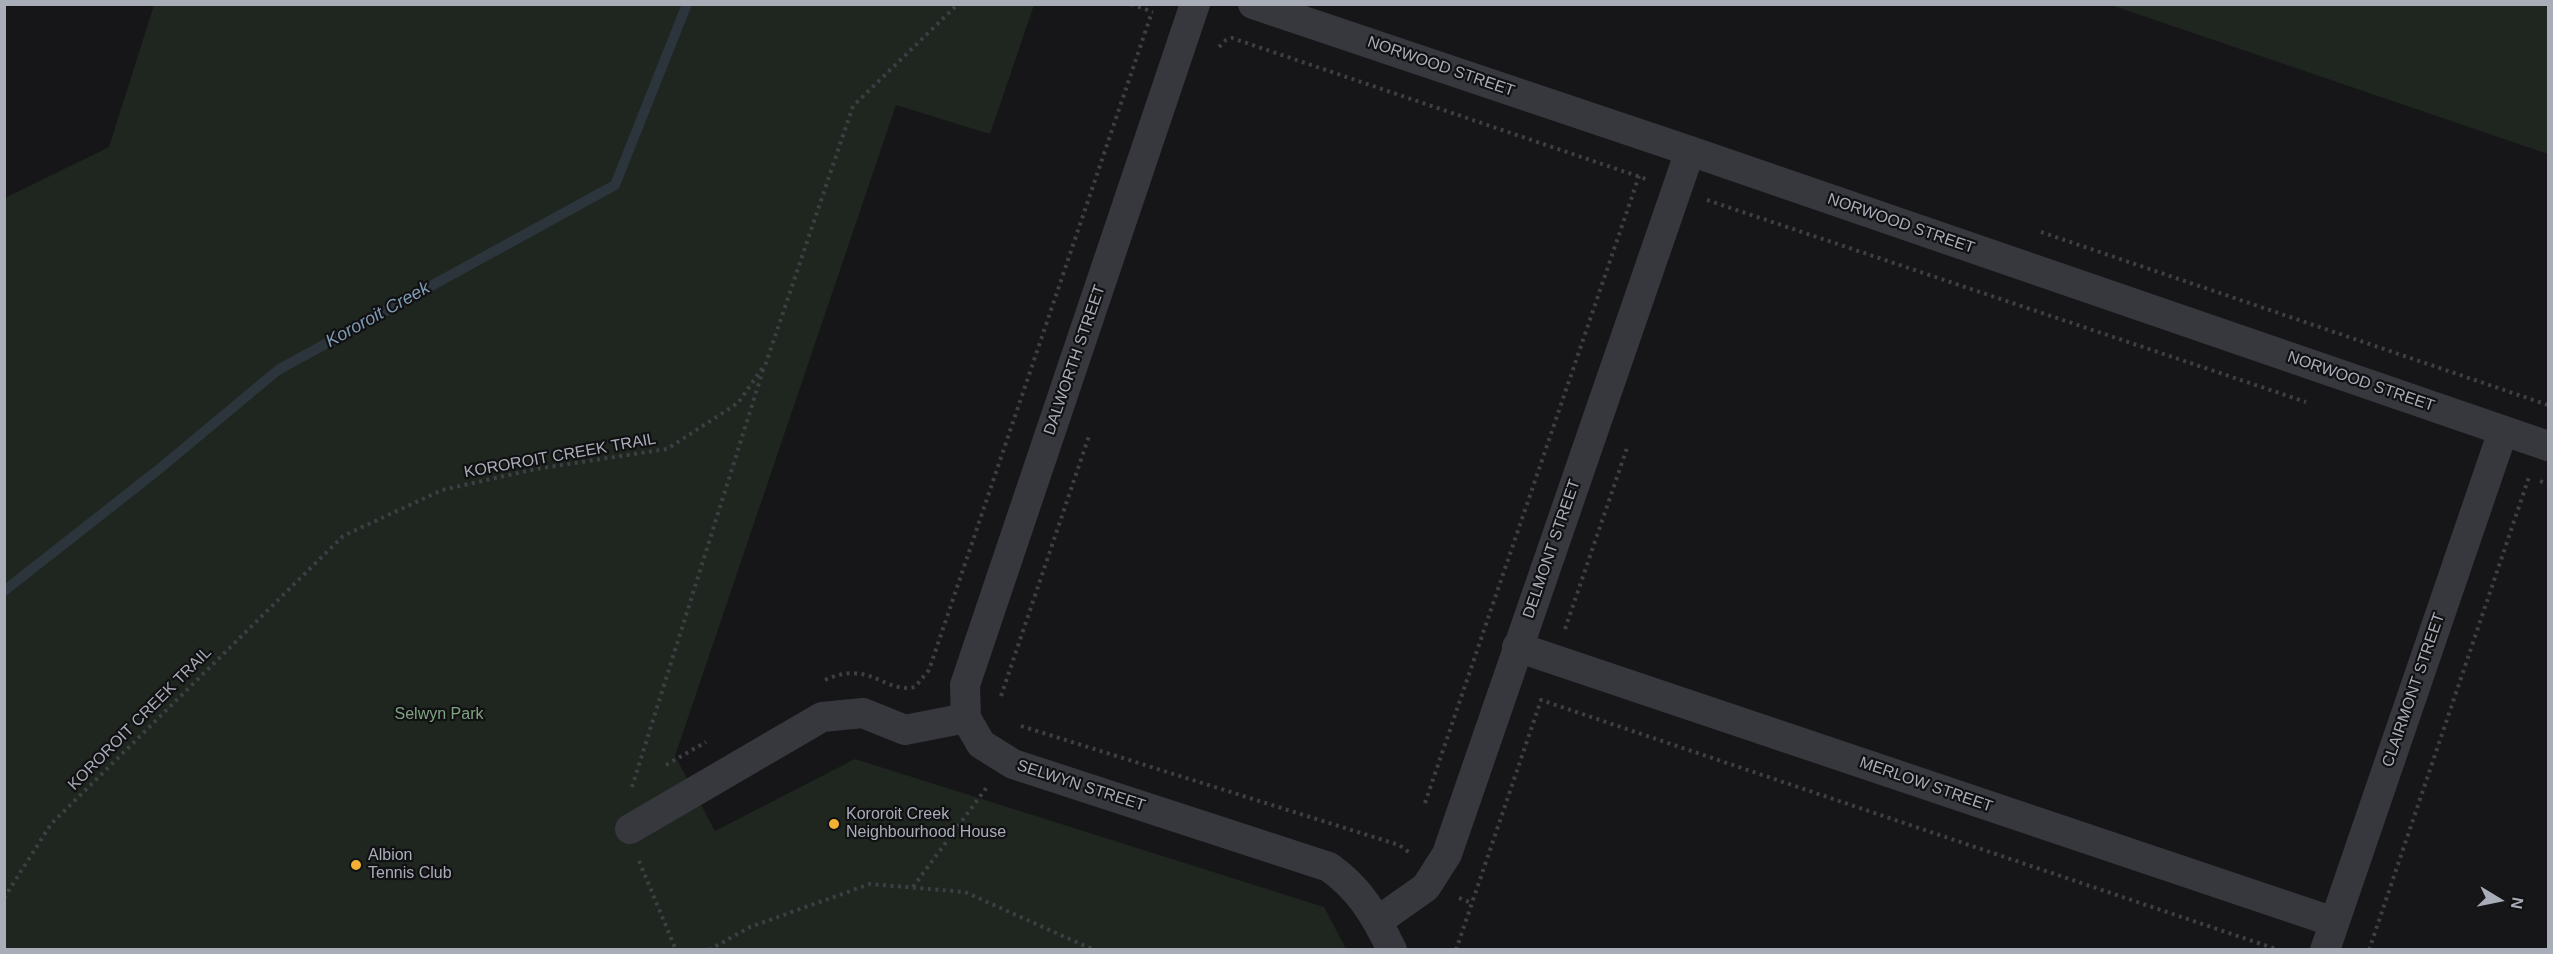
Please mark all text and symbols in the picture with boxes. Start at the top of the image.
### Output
street label: NORWOOD STREET [1365,33,1517,101]
street label: NORWOOD STREET [1825,190,1977,258]
water label: Kororoit Creek [322,277,434,353]
street label: DALWORTH STREET [1040,282,1110,438]
street label: NORWOOD STREET [2285,348,2437,416]
street label: KOROROIT CREEK TRAIL [462,430,658,482]
street label: DELMONT STREET [1519,477,1585,621]
street label: CLAIRMONT STREET [2379,610,2449,770]
street label: KOROROIT CREEK TRAIL [64,643,216,795]
park label: Selwyn Park [395,705,483,725]
street label: MERLOW STREET [1857,753,1995,817]
street label: SELWYN STREET [1014,756,1148,816]
place label: Kororoit Creek Neighbourhood House [846,805,1006,843]
marker: Kororoit Creek Neighbourhood House [827,817,841,831]
place label: Albion Tennis Club [368,846,452,884]
marker: Albion Tennis Club [349,858,363,872]
north arrow [2469,870,2529,930]
text: N [2508,896,2527,910]

